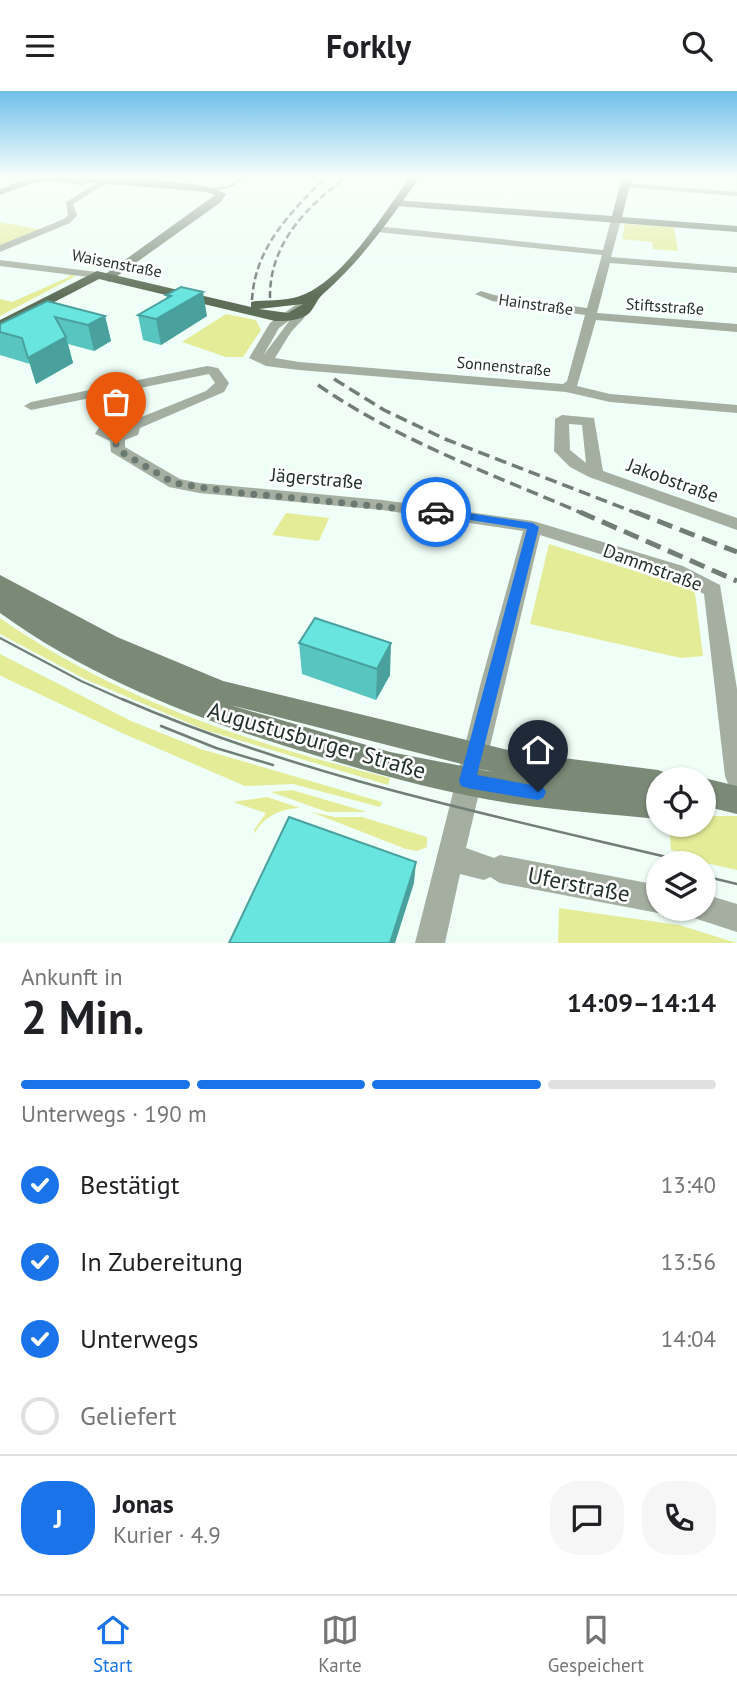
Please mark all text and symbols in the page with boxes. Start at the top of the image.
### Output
text: Forkly [326,25,411,67]
icon: menu [21,27,59,65]
icon: search [678,27,716,65]
street label: Waisenstraße [70,244,164,282]
street label: Hainstraße [498,289,574,319]
street label: Stiftsstraße [625,293,705,319]
street label: Sonnenstraße [456,352,552,380]
pin [86,372,146,444]
icon: bag [97,383,135,421]
street label: Jakobstraße [623,452,722,508]
street label: Jägerstraße [269,462,364,494]
courier [401,477,471,547]
icon: car [417,493,455,531]
street label: Dammstraße [600,538,706,596]
street label: Augustusburger Straße [205,695,429,785]
pin [508,720,568,792]
icon: home [519,731,557,769]
map controls [646,767,716,921]
button: locate [646,767,716,837]
button: layers [646,851,716,921]
street label: Uferstraße [525,860,633,908]
text: Ankunft in [21,962,123,991]
text: 14:09–14:14 [567,986,716,1019]
text: 2 Min. [21,987,144,1047]
text: Unterwegs · 190 m [21,1099,207,1128]
icon: check [21,1166,59,1204]
text: Bestätigt [80,1168,180,1201]
text: 13:40 [661,1170,716,1199]
icon: check [21,1243,59,1281]
text: In Zubereitung [80,1245,243,1278]
text: 13:56 [661,1247,716,1276]
icon: check [21,1320,59,1358]
text: Unterwegs [80,1322,198,1355]
text: 14:04 [661,1324,716,1353]
text: Geliefert [80,1399,177,1432]
button: chat [550,1481,624,1555]
button: phone [642,1481,716,1555]
text: Jonas [113,1487,174,1520]
text: J [54,1502,62,1535]
text: Kurier · 4.9 [113,1520,221,1549]
tab: Start [93,1611,132,1677]
tab: Karte [318,1611,362,1677]
tab: Gespeichert [548,1611,644,1677]

